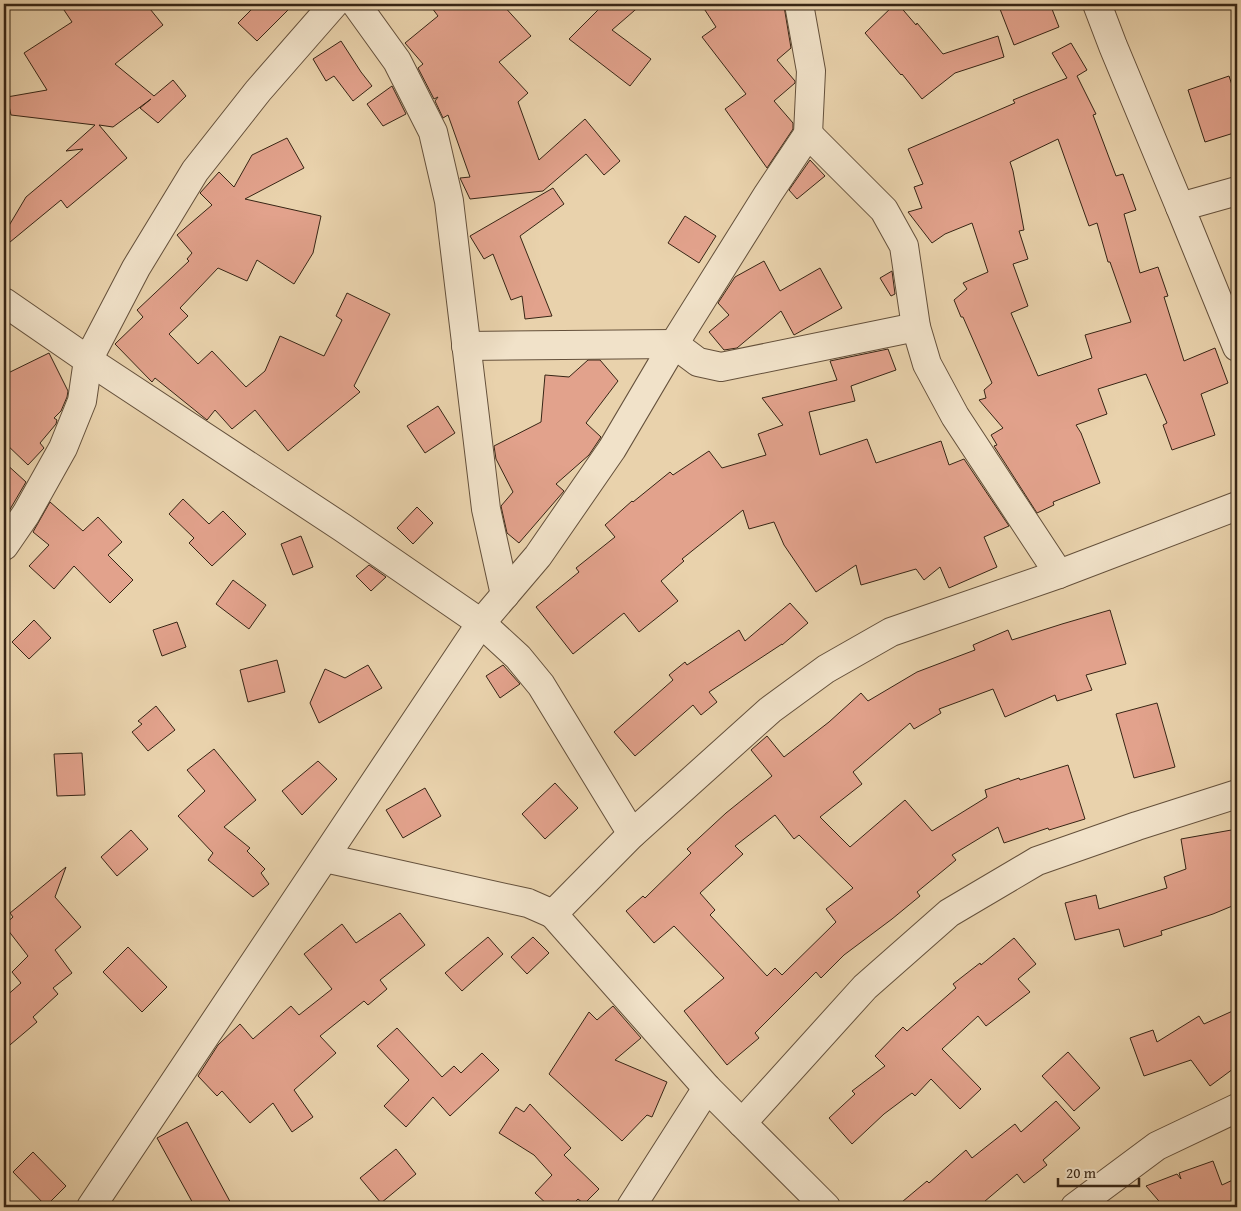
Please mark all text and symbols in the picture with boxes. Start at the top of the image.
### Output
scale bar [1058,1156,1140,1188]
text: 20 m [1066,1162,1097,1183]

